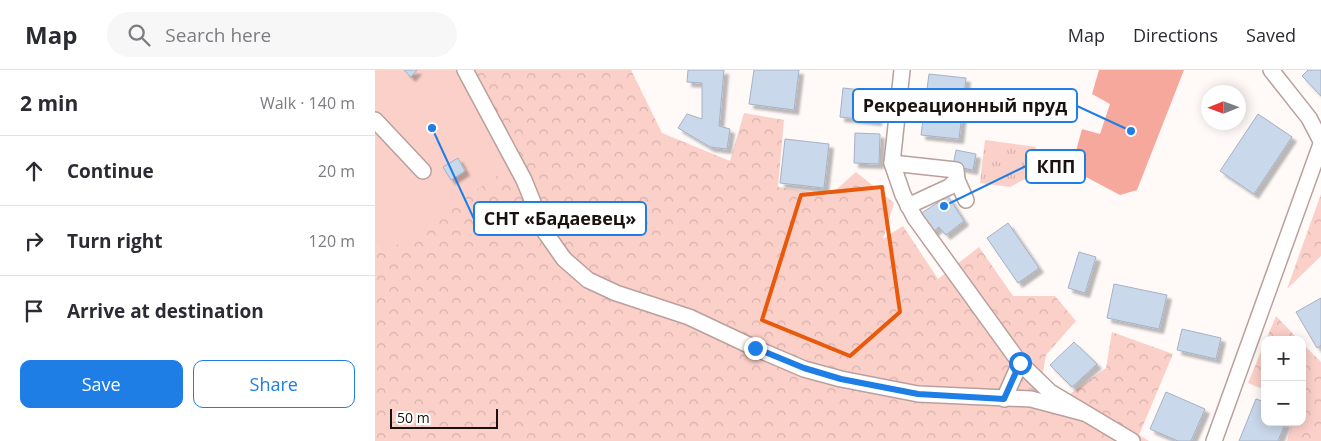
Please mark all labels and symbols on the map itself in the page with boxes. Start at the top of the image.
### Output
north arrow [1201,85,1246,130]
callout: Рекреационный пруд [853,89,1077,122]
text: Рекреационный пруд [863,93,1067,117]
callout: КПП [1026,150,1085,183]
text: КПП [1037,154,1075,178]
callout: СНТ «Бадаевец» [474,202,646,235]
text: СНТ «Бадаевец» [484,206,636,230]
route end [744,337,767,360]
route start [1009,352,1032,375]
scale bar [390,406,497,429]

